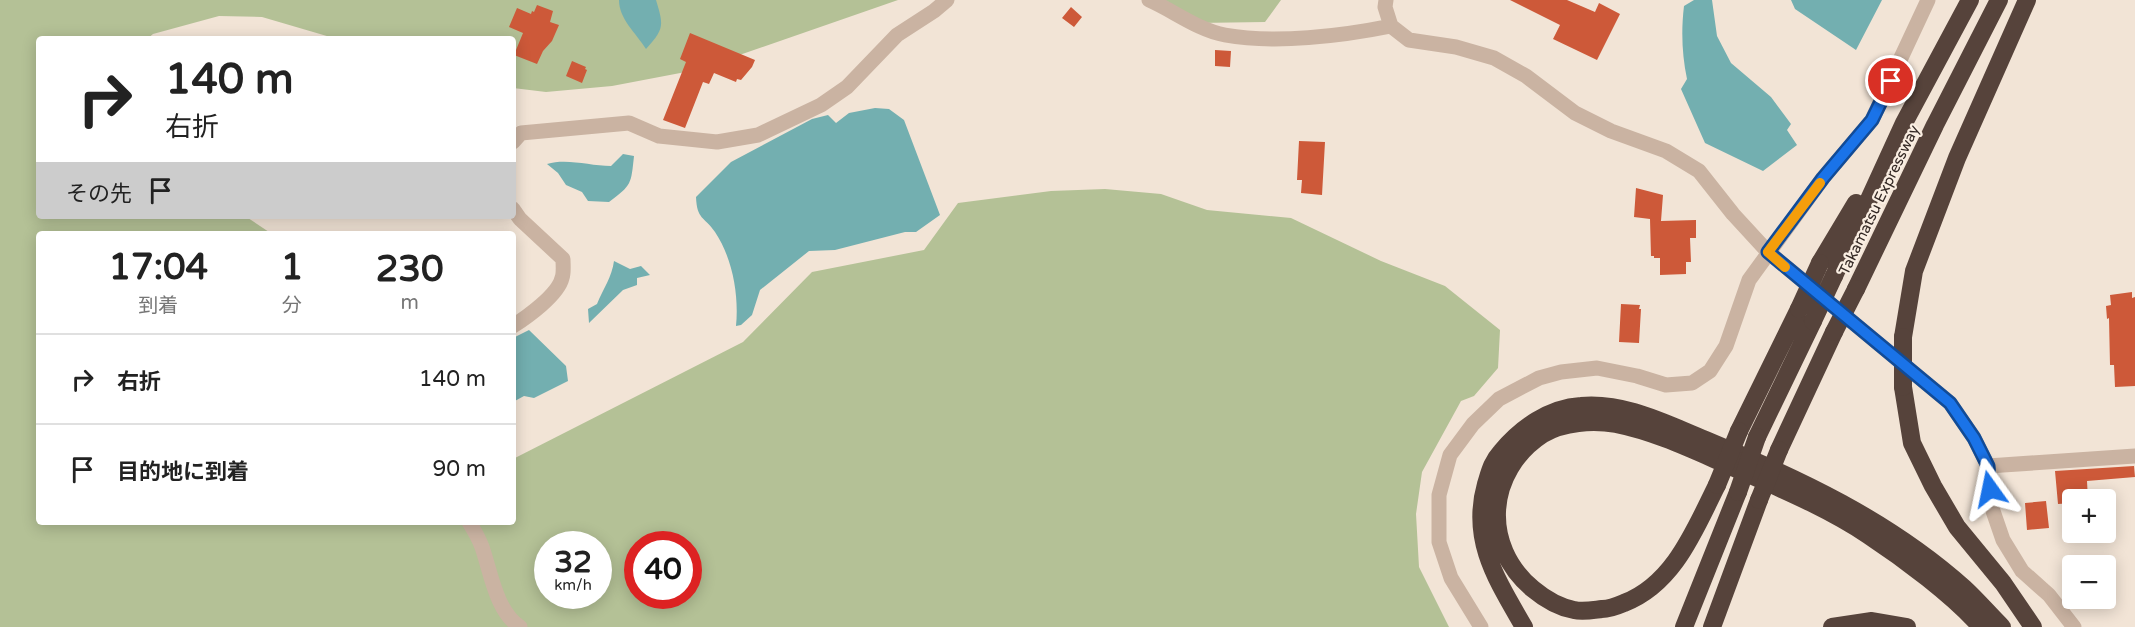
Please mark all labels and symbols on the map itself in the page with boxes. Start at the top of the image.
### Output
pin [1865,55,1916,106]
street label: Takamatsu Expressway [1835,122,1923,278]
position arrow [1958,457,2022,521]
speed limit sign: 40 [624,531,702,609]

